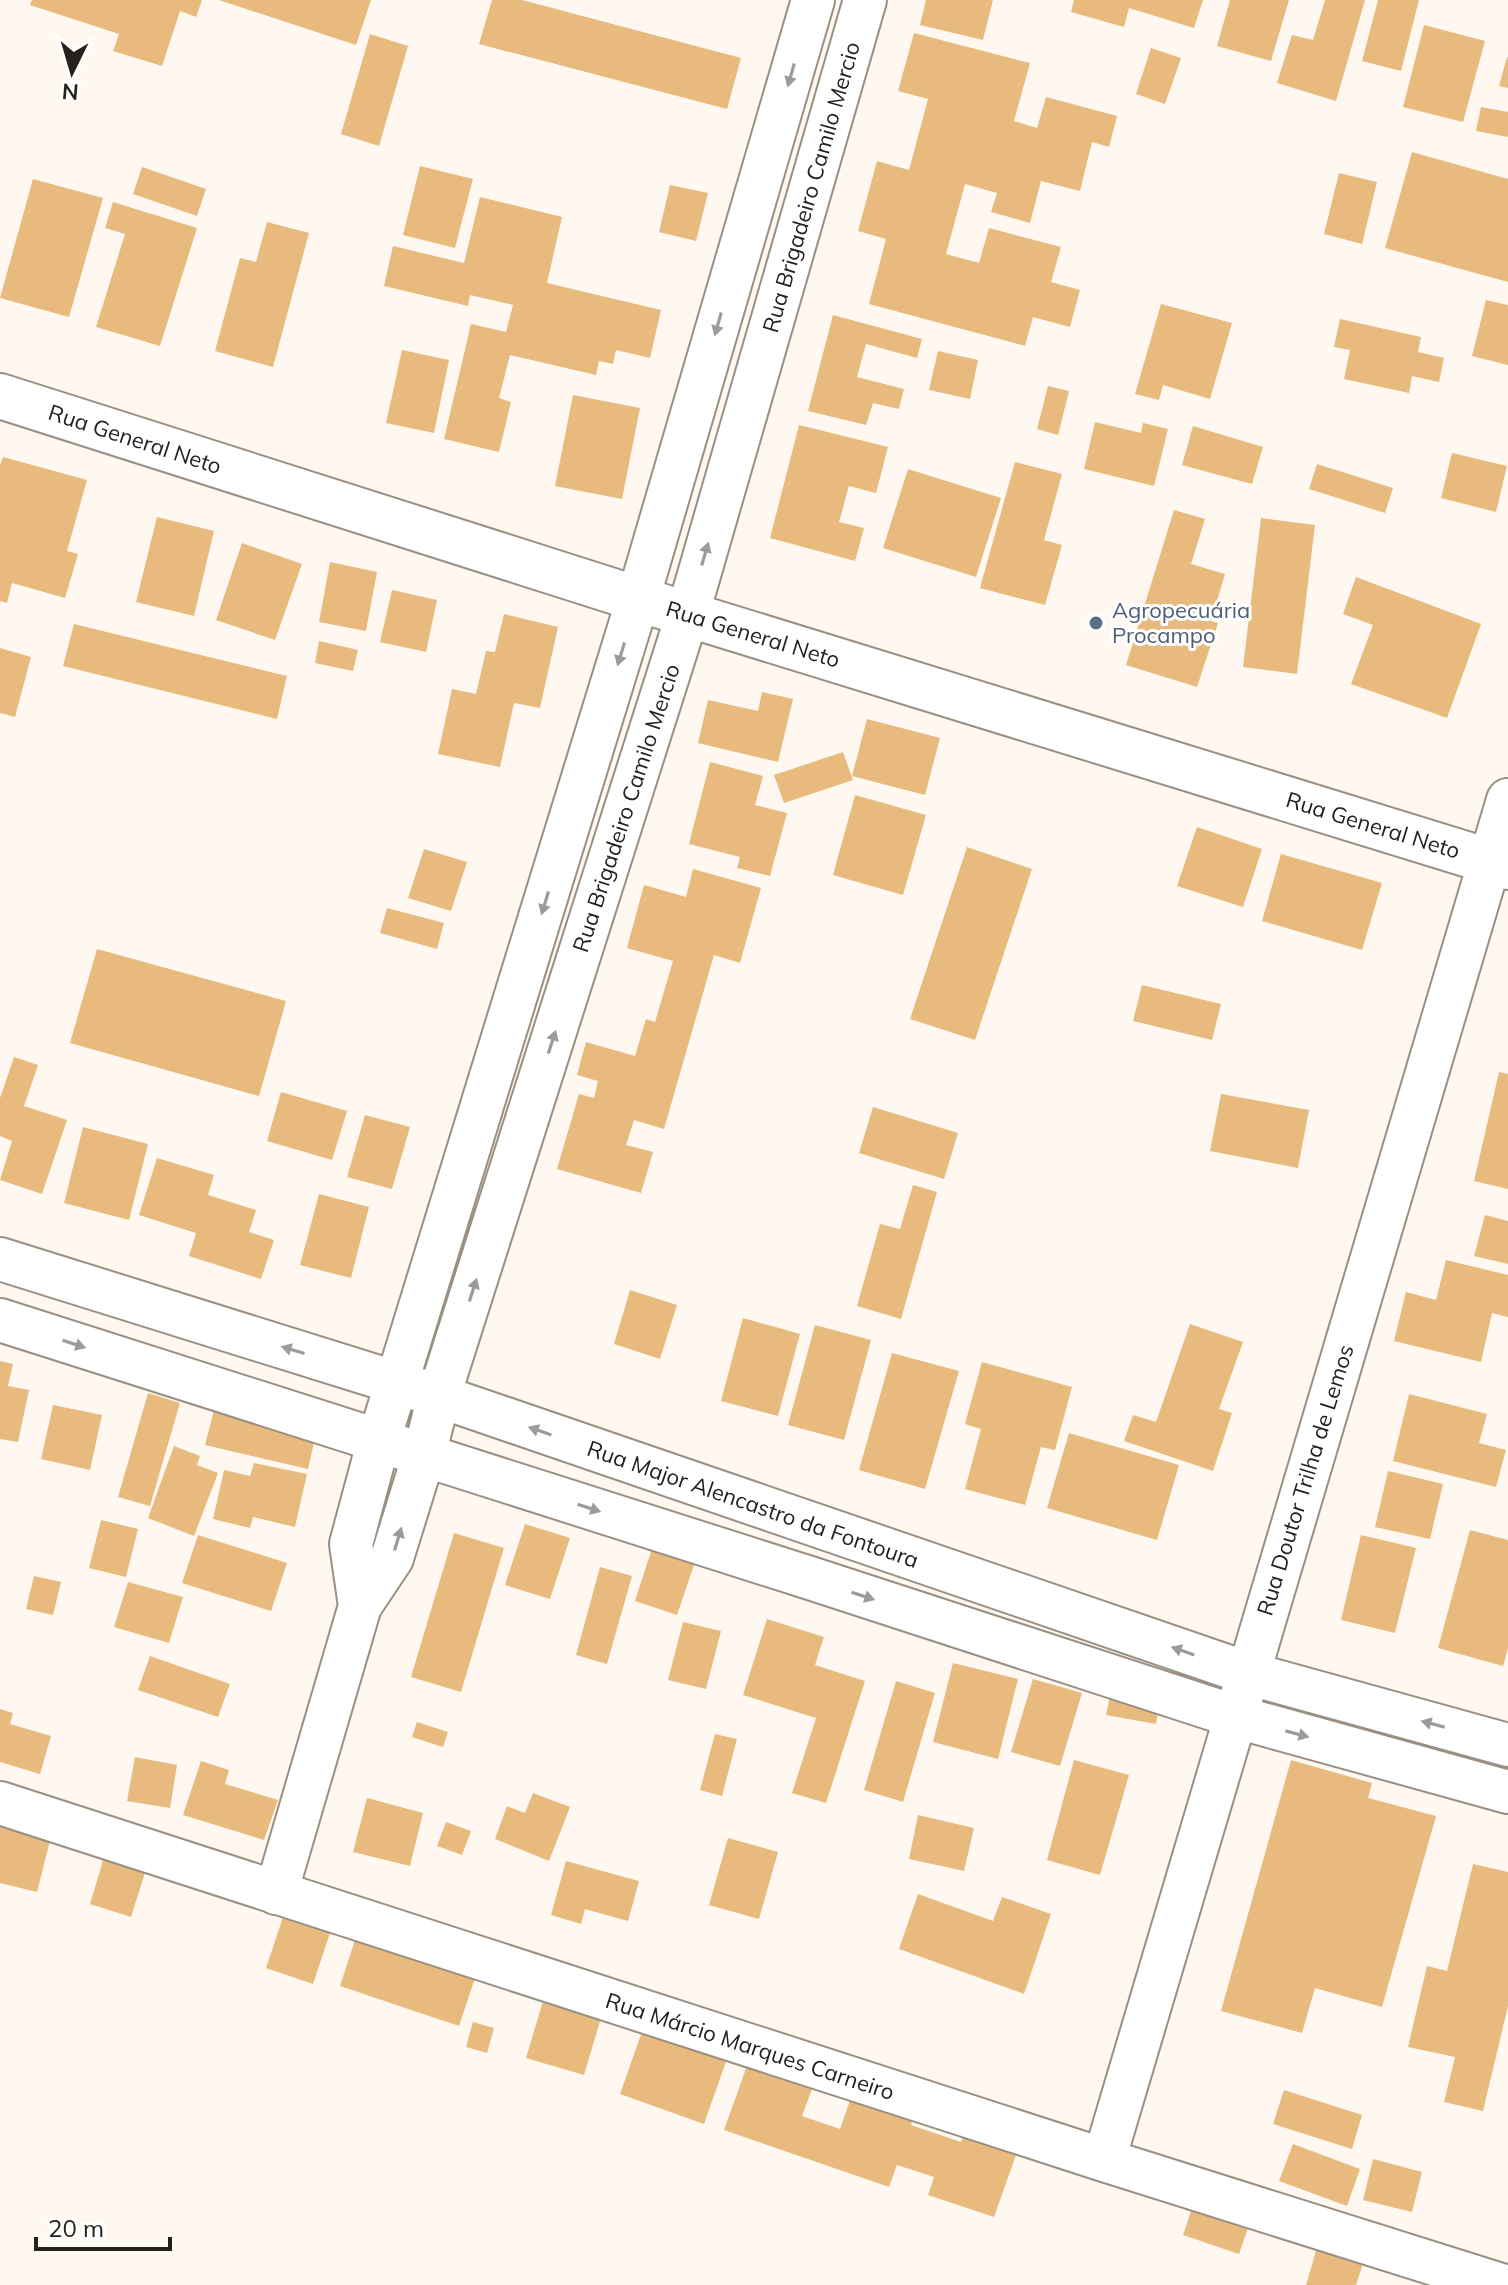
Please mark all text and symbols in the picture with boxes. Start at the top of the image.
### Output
north arrow [32,32,112,112]
street label: Rua Brigadeiro Camilo Mercio [756,38,866,336]
one-way arrow [784,63,797,87]
text: N [61,77,80,107]
one-way arrow [711,313,724,337]
street label: Rua General Neto [45,398,225,480]
one-way arrow [699,541,712,565]
street label: Rua General Neto [663,594,843,674]
place label: Agropecuária Procampo [1112,596,1250,649]
marker: Agropecuária Procampo [1087,614,1105,632]
one-way arrow [614,643,627,667]
street label: Rua Brigadeiro Camilo Mercio [566,660,686,956]
street label: Rua General Neto [1283,785,1463,865]
one-way arrow [538,891,550,915]
one-way arrow [546,1030,558,1054]
one-way arrow [467,1278,480,1302]
one-way arrow [63,1338,87,1350]
street label: Rua Doutor Trilha de Lemos [1250,1341,1360,1619]
one-way arrow [280,1344,304,1356]
one-way arrow [528,1424,552,1436]
street label: Rua Major Alencastro da Fontoura [584,1434,922,1574]
one-way arrow [577,1502,601,1514]
one-way arrow [392,1527,405,1551]
one-way arrow [851,1590,875,1602]
one-way arrow [1171,1644,1195,1656]
one-way arrow [1420,1717,1444,1730]
one-way arrow [1286,1728,1310,1741]
street label: Rua Márcio Marques Carneiro [602,1986,898,2106]
scale bar [36,2201,170,2251]
text: 20 m [48,2213,104,2243]

